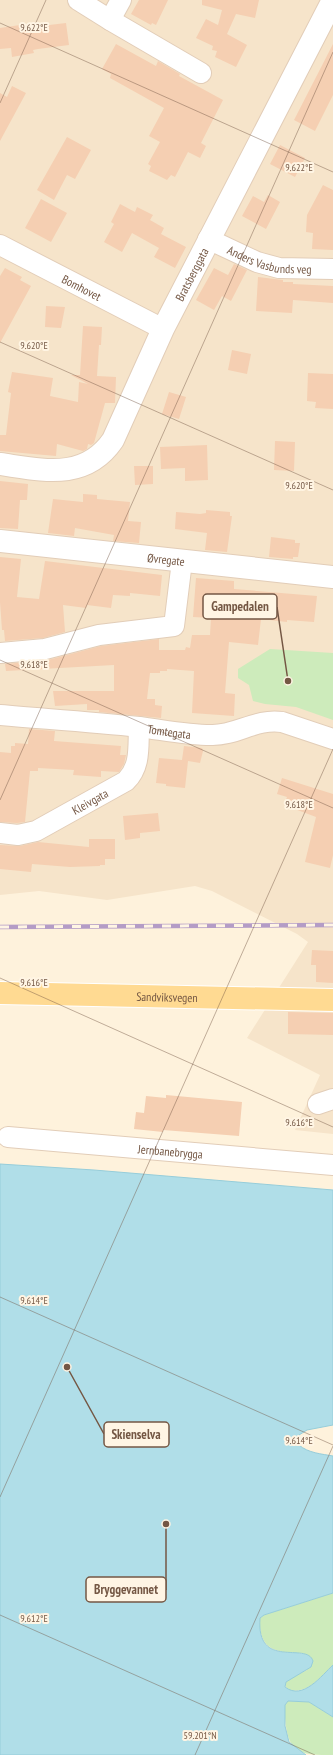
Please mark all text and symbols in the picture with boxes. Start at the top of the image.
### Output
text: 9.622°E [20,21,48,34]
text: 9.622°E [285,161,313,174]
street label: Anders Vasbunds veg [225,242,312,276]
street label: Bratsberggata [171,245,211,303]
street label: Bomhovet [60,271,104,304]
text: 9.620°E [20,339,48,352]
text: 9.620°E [285,479,313,492]
street label: Øvregate [147,549,185,568]
callout: Gampedalen [203,594,277,619]
text: Gampedalen [211,598,269,615]
text: 9.618°E [20,658,48,671]
street label: Tomtegata [147,721,192,741]
street label: Kleivgata [69,785,111,817]
text: 9.618°E [285,798,313,811]
text: 9.616°E [20,976,48,989]
street label: Sandviksvegen [136,988,198,1005]
text: 9.616°E [285,1116,313,1129]
street label: Jernbanebrygga [136,1141,204,1161]
text: 9.614°E [20,1294,48,1307]
callout: Skienselva [104,1422,169,1447]
text: Skienselva [111,1426,161,1443]
text: 9.614°E [285,1434,313,1447]
callout: Bryggevannet [86,1577,166,1602]
text: Bryggevannet [94,1581,158,1598]
text: 9.612°E [20,1612,48,1625]
text: 59.201°N [183,1729,217,1742]

